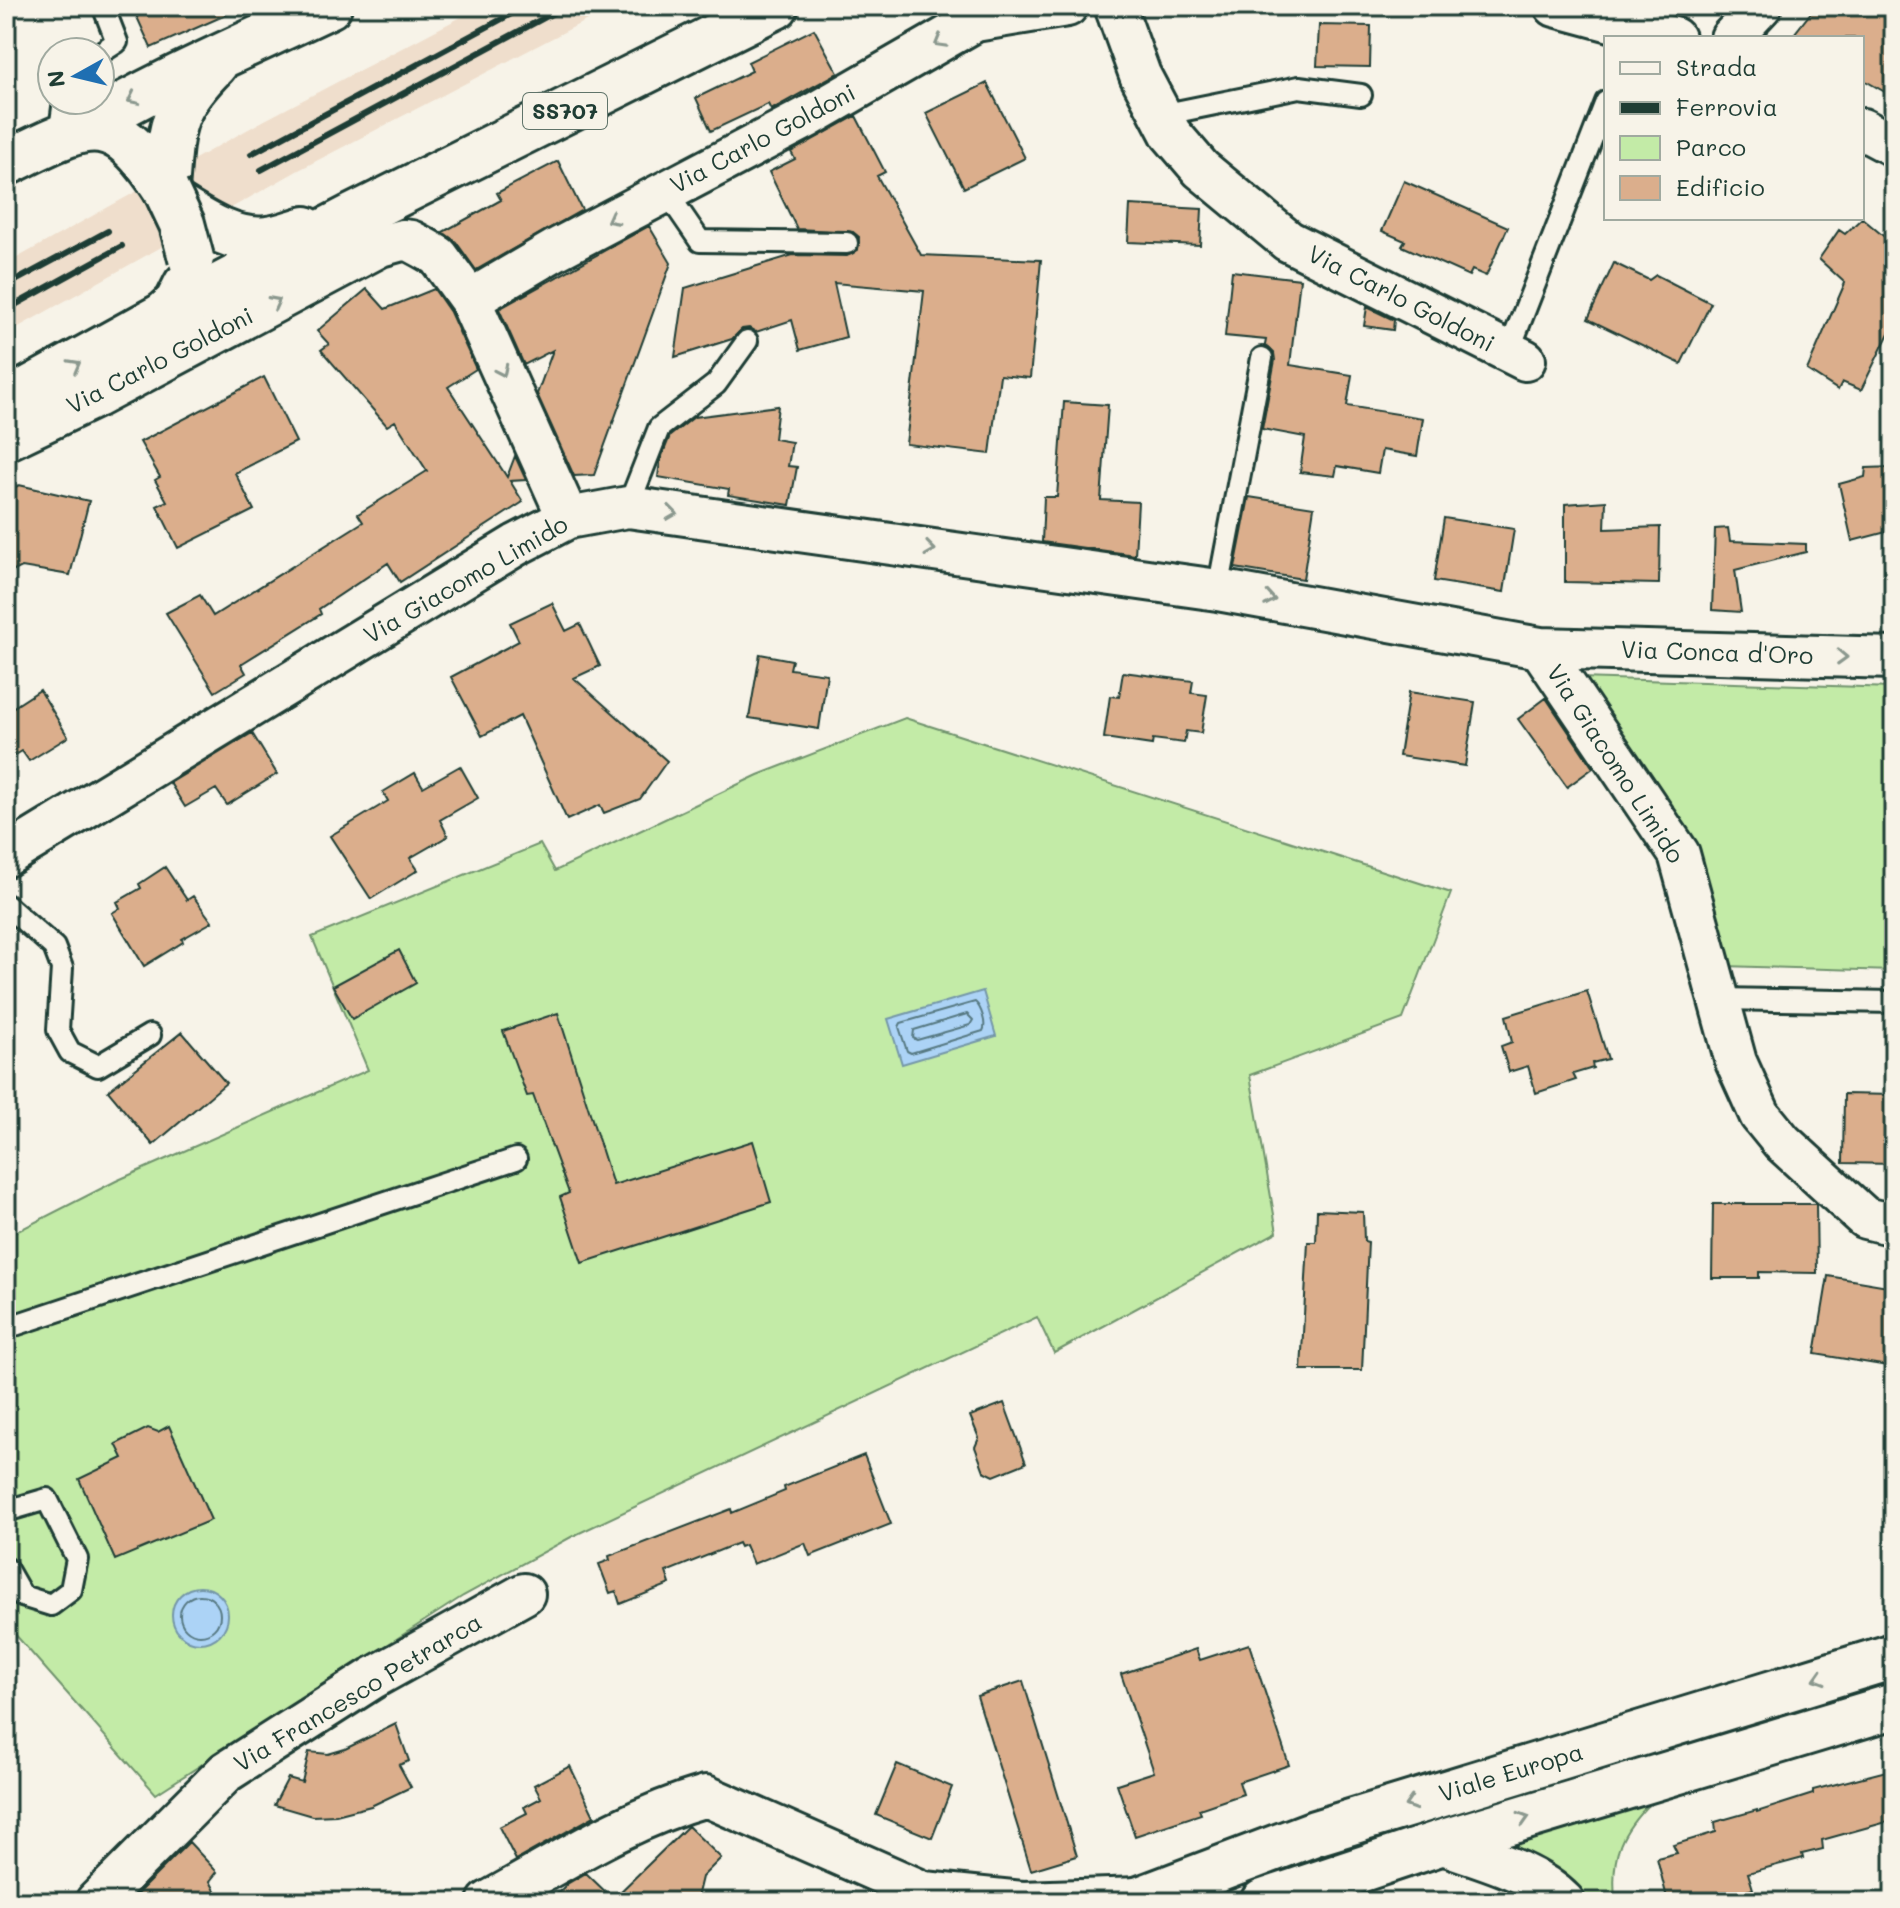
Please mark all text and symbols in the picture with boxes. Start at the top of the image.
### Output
one-way arrow [934,32,948,48]
north arrow [36,36,116,116]
legend [1604,36,1864,220]
text: Strada [1676,51,1757,82]
text: N [40,69,71,89]
street label: Via Carlo Goldoni [664,76,860,200]
one-way arrow [127,89,142,105]
text: Ferrovia [1676,91,1778,122]
road number: SS707 [523,93,607,129]
text: Parco [1676,131,1746,162]
text: Edificio [1676,171,1765,202]
one-way arrow [606,209,621,224]
street label: Via Carlo Goldoni [1303,237,1500,358]
one-way arrow [266,296,281,311]
street label: Via Carlo Goldoni [61,299,258,420]
one-way arrow [66,359,81,374]
one-way arrow [492,363,508,377]
one-way arrow [666,504,679,521]
street label: Via Giacomo Limido [358,508,573,650]
one-way arrow [923,540,937,557]
one-way arrow [1263,590,1277,607]
street label: Via Conca d'Oro [1620,633,1814,670]
one-way arrow [1836,648,1849,666]
street label: Via Giacomo Limido [1540,658,1692,868]
street label: Via Francesco Petrarca [228,1605,487,1778]
one-way arrow [1813,1669,1827,1685]
street label: Viale Europa [1435,1735,1586,1808]
one-way arrow [1404,1795,1418,1811]
one-way arrow [1516,1811,1530,1827]

